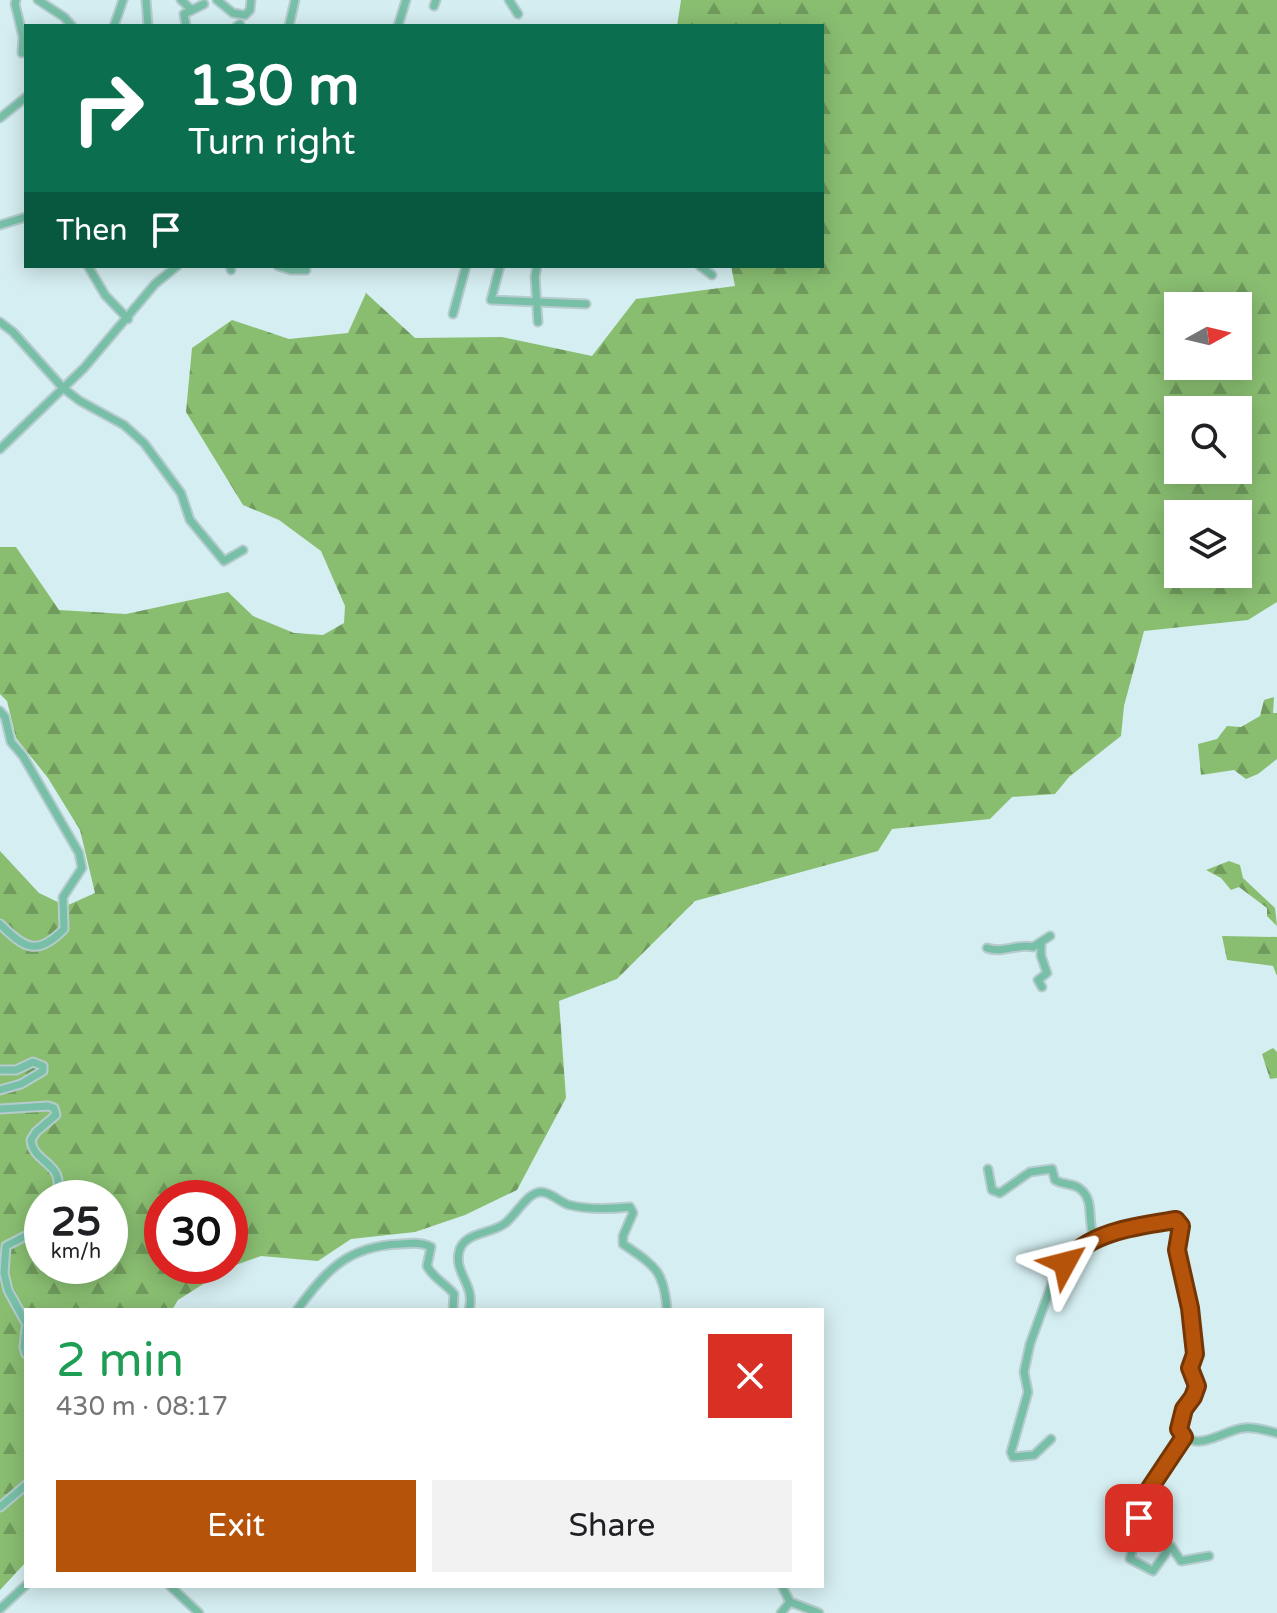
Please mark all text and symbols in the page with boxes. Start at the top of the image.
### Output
text: 130 m [188,53,359,120]
icon: right [56,56,160,160]
text: Turn right [188,121,355,164]
icon: arrive [144,208,188,252]
text: Then [56,212,128,249]
north arrow [1164,292,1252,380]
map controls [1164,292,1252,588]
button: search [1164,396,1252,484]
button: layers [1164,500,1252,588]
speed limit sign: 30 [144,1180,248,1284]
text: 25 [51,1198,101,1246]
position arrow [1023,1221,1107,1305]
text: km/h [51,1240,101,1264]
text: 2 min [56,1332,184,1390]
button: close [708,1334,792,1418]
text: 430 m · 08:17 [56,1391,228,1422]
button: Exit [56,1480,416,1572]
button: Share [432,1480,792,1572]
pin [1105,1484,1173,1552]
icon: arrive [1117,1496,1161,1540]

